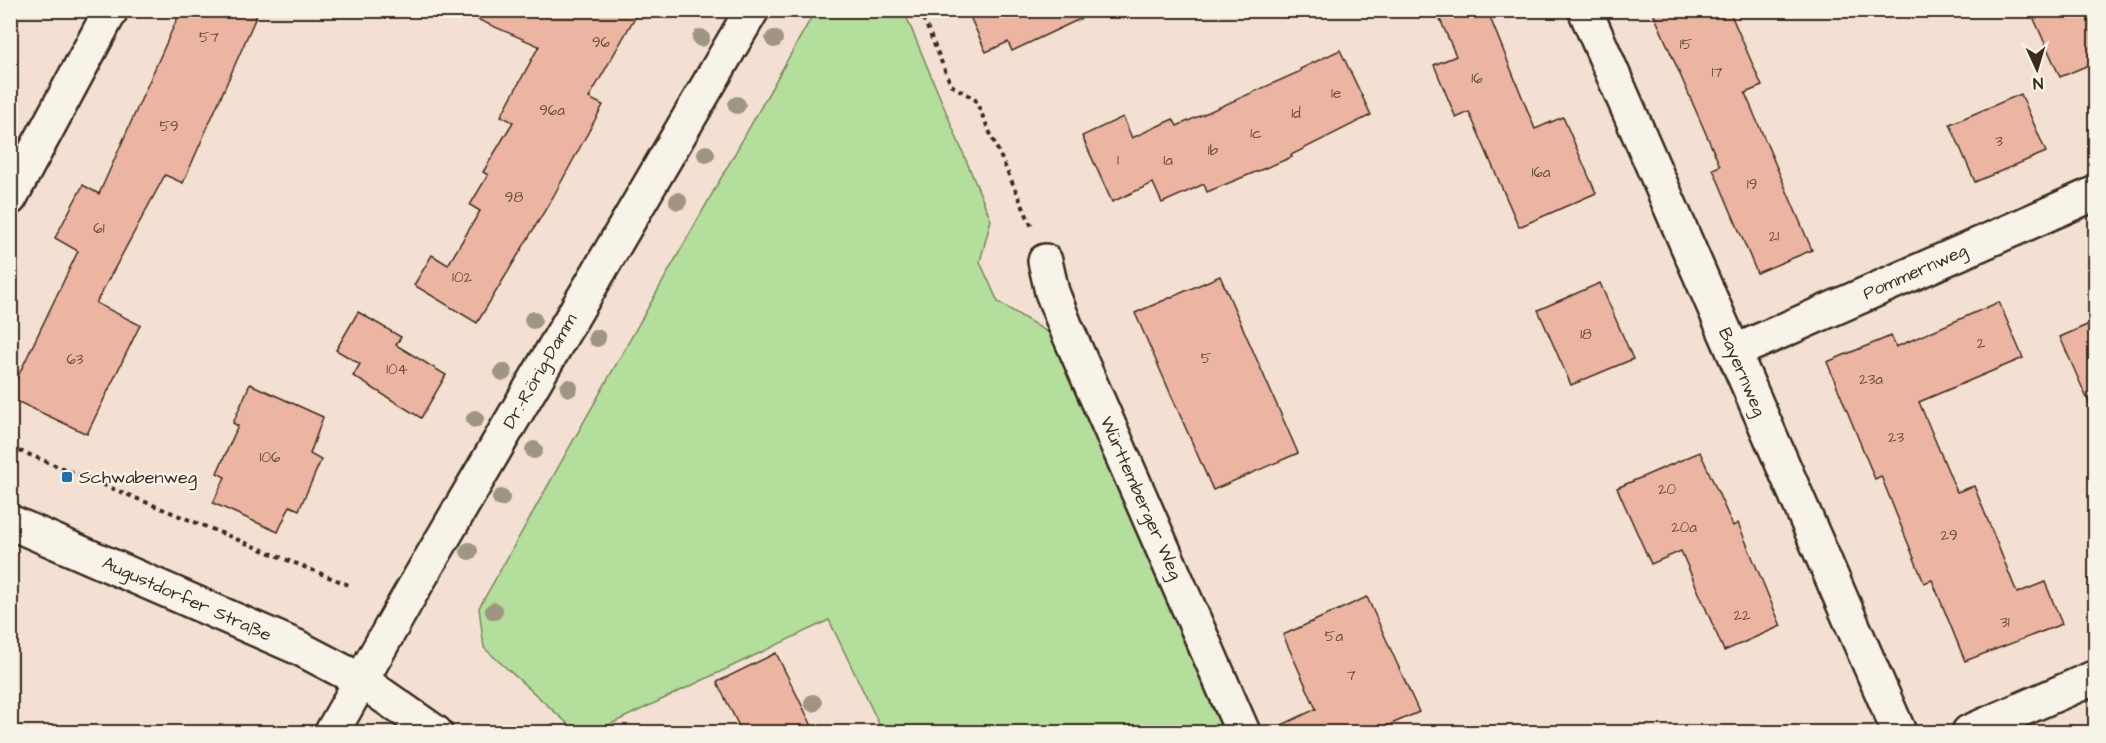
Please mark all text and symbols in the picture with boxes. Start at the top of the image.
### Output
house number: 57 [199,27,219,48]
house number: 96 [592,32,611,53]
house number: 15 [1680,34,1693,55]
north arrow [2007,39,2067,99]
house number: 17 [1711,62,1723,83]
house number: 16 [1471,68,1483,89]
text: N [2032,72,2044,94]
house number: 1e [1331,83,1341,104]
house number: 96a [539,100,565,121]
house number: 1d [1291,103,1301,124]
house number: 59 [159,116,179,137]
house number: 1c [1250,123,1262,144]
house number: 3 [1995,131,2003,152]
house number: 1b [1208,140,1219,161]
house number: 1 [1117,150,1119,171]
house number: 1a [1163,150,1173,171]
house number: 16a [1532,162,1551,183]
house number: 19 [1747,174,1757,195]
house number: 98 [505,187,523,208]
house number: 61 [93,218,105,239]
house number: 21 [1769,226,1779,247]
street label: Pommernweg [1859,238,1972,307]
house number: 102 [452,267,472,288]
street label: Dr.-Rörig-Damm [497,309,584,434]
house number: 18 [1580,324,1592,345]
street label: Bayernweg [1711,324,1772,421]
house number: 2 [1977,333,1986,354]
house number: 5 [1201,348,1212,369]
house number: 63 [66,349,84,370]
house number: 104 [386,359,408,380]
house number: 23a [1859,369,1883,390]
street label: Württemberger Weg [1093,412,1188,584]
house number: 23 [1888,427,1904,448]
house number: 106 [260,447,281,468]
place label: Schwabenweg [79,465,197,491]
marker: Schwabenweg [60,470,74,484]
house number: 20 [1658,479,1677,500]
house number: 20a [1671,517,1697,538]
house number: 29 [1940,525,1958,546]
street label: Augustdorfer Straße [98,550,276,649]
house number: 22 [1733,605,1751,626]
house number: 31 [2000,612,2010,633]
house number: 5a [1325,626,1343,647]
house number: 7 [1346,665,1356,686]

